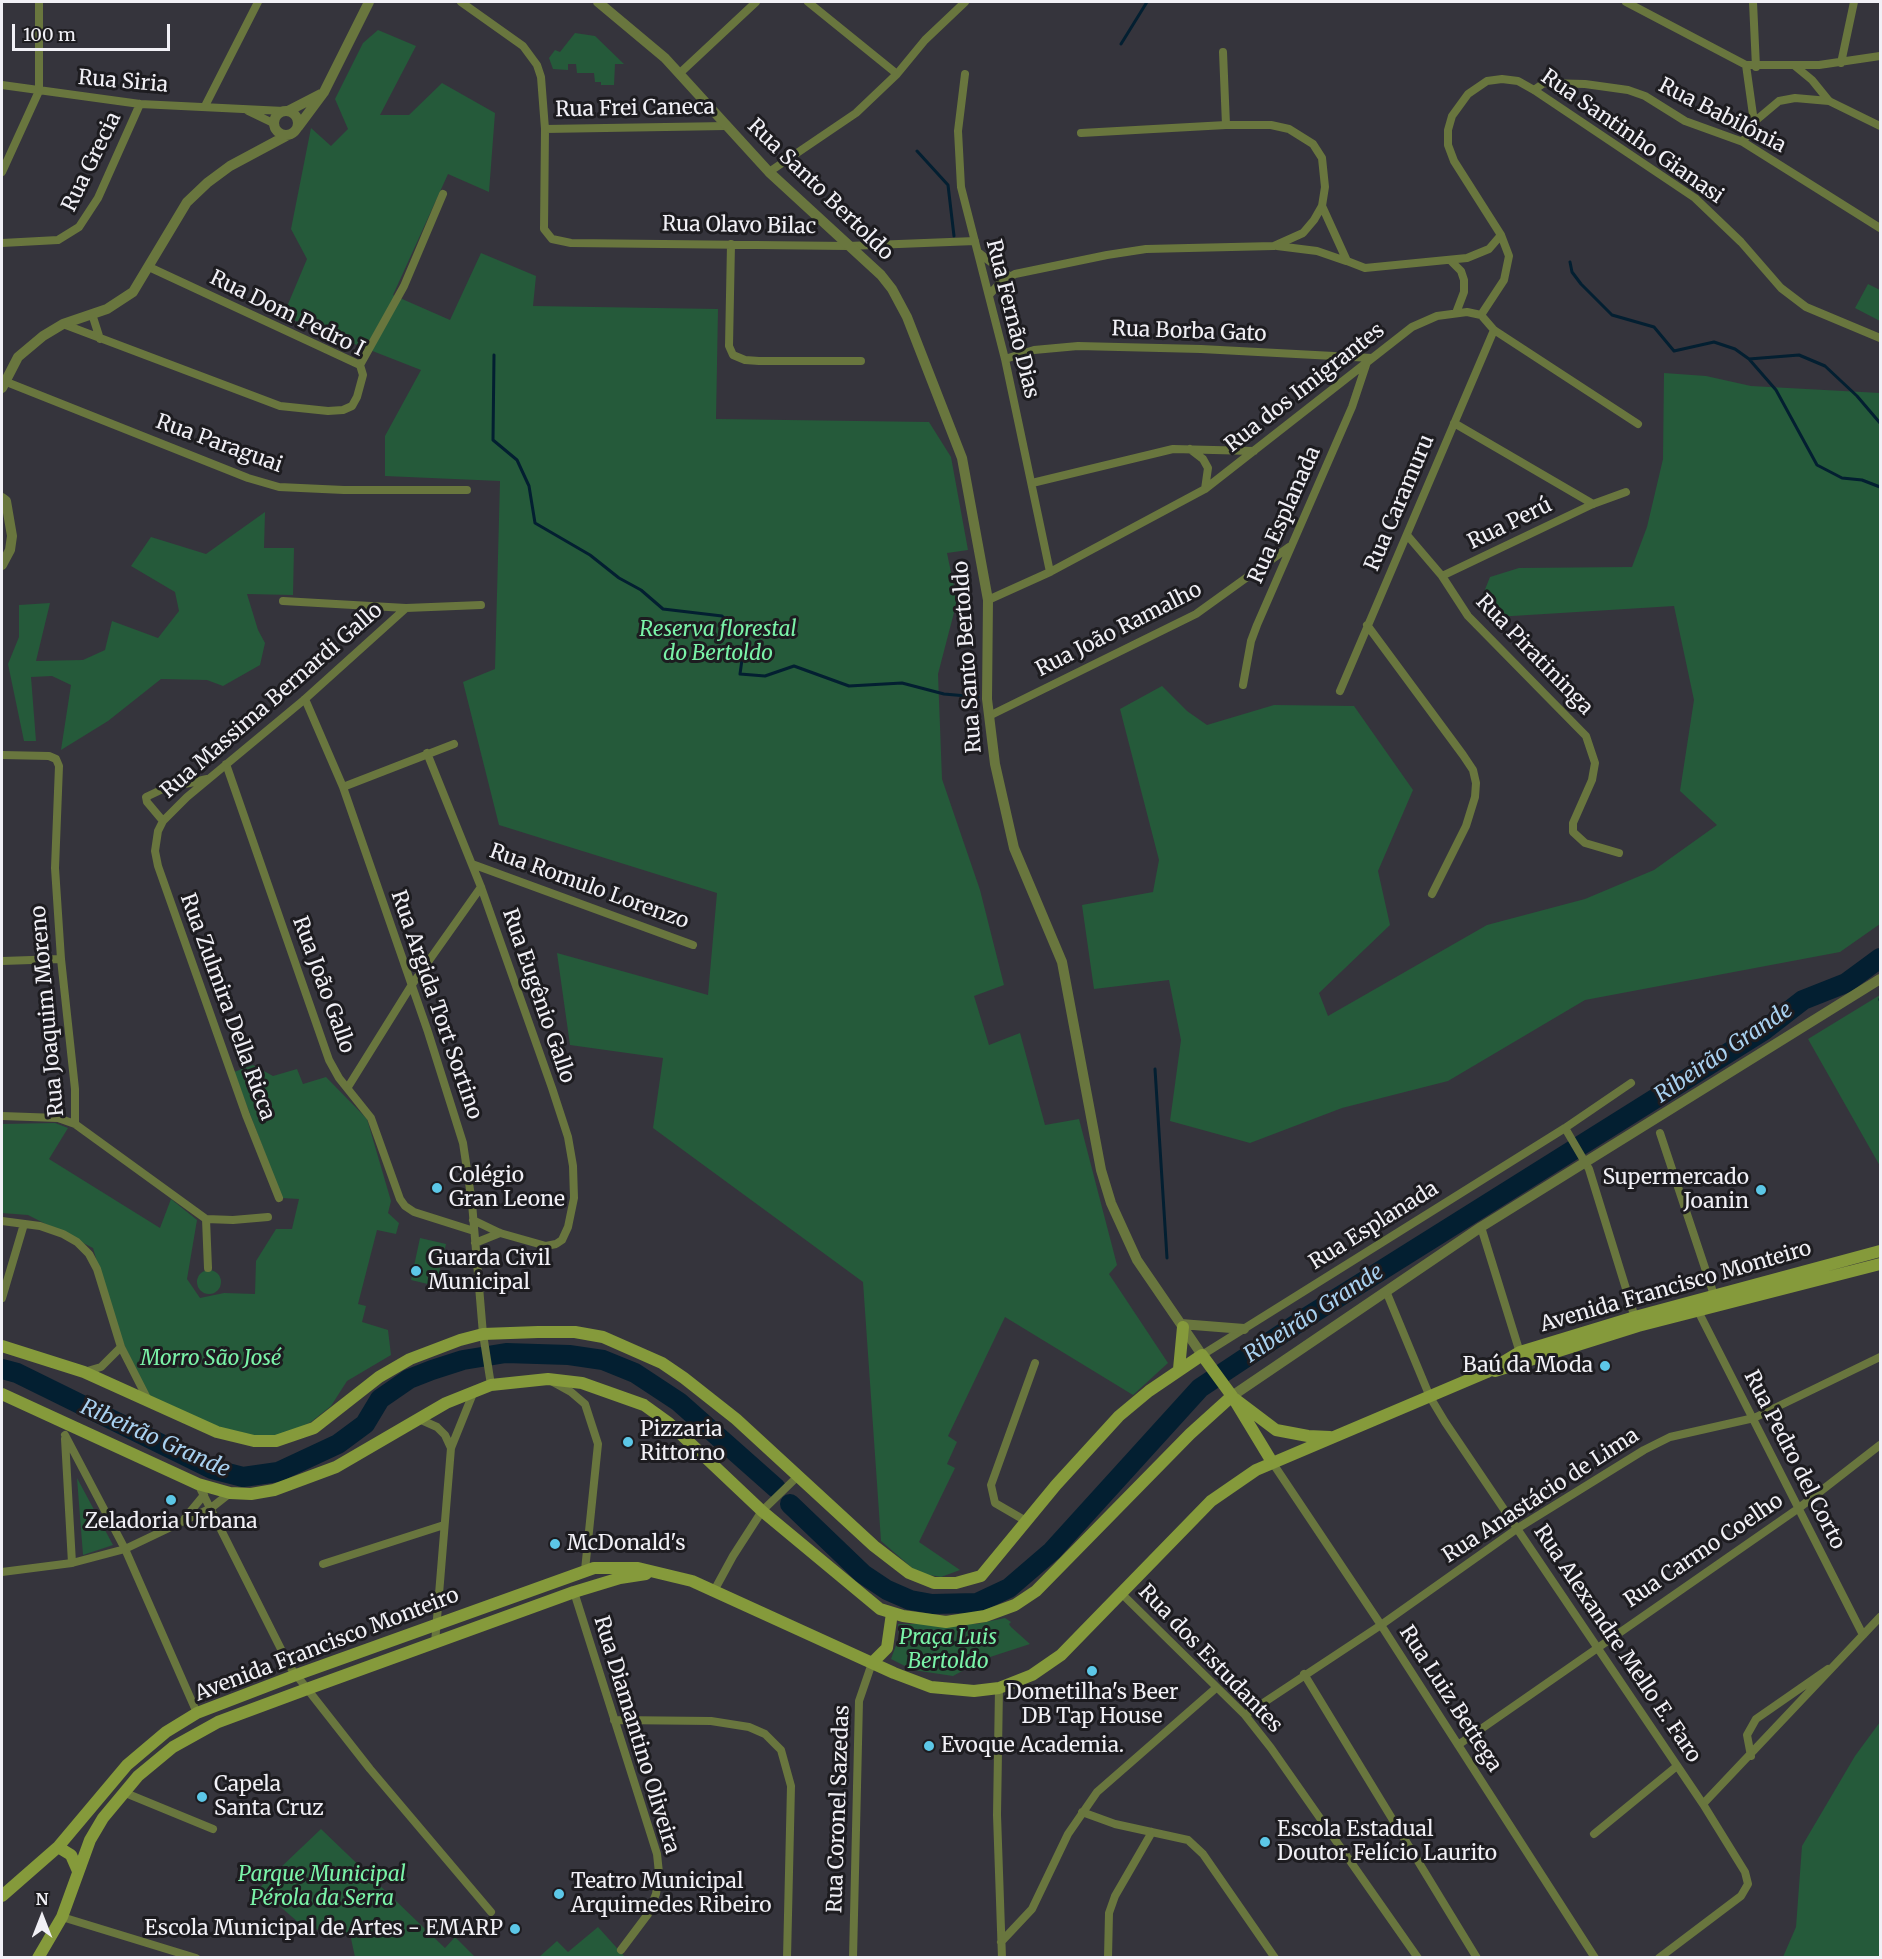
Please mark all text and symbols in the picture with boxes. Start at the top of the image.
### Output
scale bar [15,12,172,50]
text: 100 m [23,23,76,46]
street label: Rua Santinho Gianasi [1536,65,1728,209]
street label: Rua Siria [77,66,169,98]
street label: Rua Babilônia [1654,73,1790,159]
street label: Rua Frei Caneca [555,95,715,123]
street label: Rua Grecia [57,108,127,216]
street label: Rua Santo Bertoldo [742,114,898,266]
street label: Rua Olavo Bilac [662,212,816,240]
street label: Rua Fernão Dias [980,237,1044,401]
street label: Rua Dom Pedro I [206,266,368,362]
street label: Rua Borba Gato [1111,317,1267,347]
street label: Rua dos Imigrantes [1220,318,1390,458]
street label: Rua Paraguai [152,409,286,479]
street label: Rua Caramuru [1360,431,1440,575]
street label: Rua Esplanada [1244,443,1326,587]
street label: Rua Perú [1464,493,1556,555]
street label: Rua Santo Bertoldo [949,560,987,754]
street label: Rua João Ramalho [1032,577,1206,683]
street label: Rua Piratininga [1470,589,1598,721]
street label: Rua Massima Bernardi Gallo [156,598,388,804]
park label: Reserva florestal do Bertoldo [639,617,797,667]
street label: Rua Romulo Lorenzo [486,839,692,935]
street label: Rua Argida Tort Sortino [385,887,487,1123]
street label: Rua Zulmira Della Ricca [174,890,280,1124]
street label: Rua Joaquim Moreno [26,904,70,1118]
street label: Rua Eugênio Gallo [496,905,580,1087]
street label: Rua João Gallo [287,913,359,1057]
water label: Ribeirão Grande [1650,997,1798,1109]
place label: Colégio Gran Leone [449,1163,565,1213]
place label: Supermercado Joanin [1602,1165,1749,1215]
street label: Rua Esplanada [1305,1176,1443,1276]
marker: Colégio Gran Leone [430,1181,444,1195]
marker: Supermercado Joanin [1754,1183,1768,1197]
street label: Avenida Francisco Monteiro [1538,1236,1814,1338]
place label: Guarda Civil Municipal [428,1246,551,1296]
water label: Ribeirão Grande [1239,1259,1389,1369]
marker: Guarda Civil Municipal [409,1264,423,1278]
park label: Morro São José [140,1346,282,1372]
place label: Baú da Moda [1463,1353,1593,1379]
marker: Baú da Moda [1598,1359,1612,1373]
street label: Rua Pedro del Corto [1738,1366,1850,1554]
water label: Ribeirão Grande [76,1394,234,1484]
place label: Pizzaria Rittorno [640,1417,725,1467]
street label: Rua Anastácio de Lima [1438,1423,1644,1569]
marker: Pizzaria Rittorno [621,1435,635,1449]
street label: Rua Carmo Coelho [1620,1489,1788,1613]
marker: Zeladoria Urbana [164,1493,178,1507]
place label: Zeladoria Urbana [84,1509,258,1535]
street label: Rua Alexandre Mello E. Faro [1528,1520,1706,1768]
place label: McDonald's [567,1531,686,1557]
marker: McDonald's [548,1537,562,1551]
street label: Rua dos Estudantes [1133,1580,1287,1738]
street label: Avenida Francisco Monteiro [191,1583,463,1707]
street label: Rua Diamantino Oliveira [588,1613,684,1857]
street label: Rua Luiz Bettega [1393,1621,1507,1777]
park label: Praça Luis Bertoldo [899,1625,997,1675]
marker: Dometilha's Beer DB Tap House [1085,1664,1099,1678]
place label: Dometilha's Beer DB Tap House [1006,1680,1178,1730]
street label: Rua Coronel Sazedas [823,1705,855,1913]
place label: Evoque Academia. [941,1733,1124,1759]
marker: Evoque Academia. [922,1739,936,1753]
place label: Capela Santa Cruz [214,1772,324,1822]
marker: Capela Santa Cruz [195,1790,209,1804]
place label: Escola Estadual Doutor Felício Laurito [1277,1817,1497,1867]
marker: Escola Estadual Doutor Felício Laurito [1258,1835,1272,1849]
park label: Parque Municipal Pérola da Serra [238,1862,406,1912]
place label: Teatro Municipal Arquimedes Ribeiro [571,1869,771,1919]
north arrow [12,1887,72,1947]
marker: Teatro Municipal Arquimedes Ribeiro [552,1887,566,1901]
text: N [36,1889,48,1909]
place label: Escola Municipal de Artes - EMARP [144,1916,503,1942]
marker: Escola Municipal de Artes - EMARP [508,1922,522,1936]

